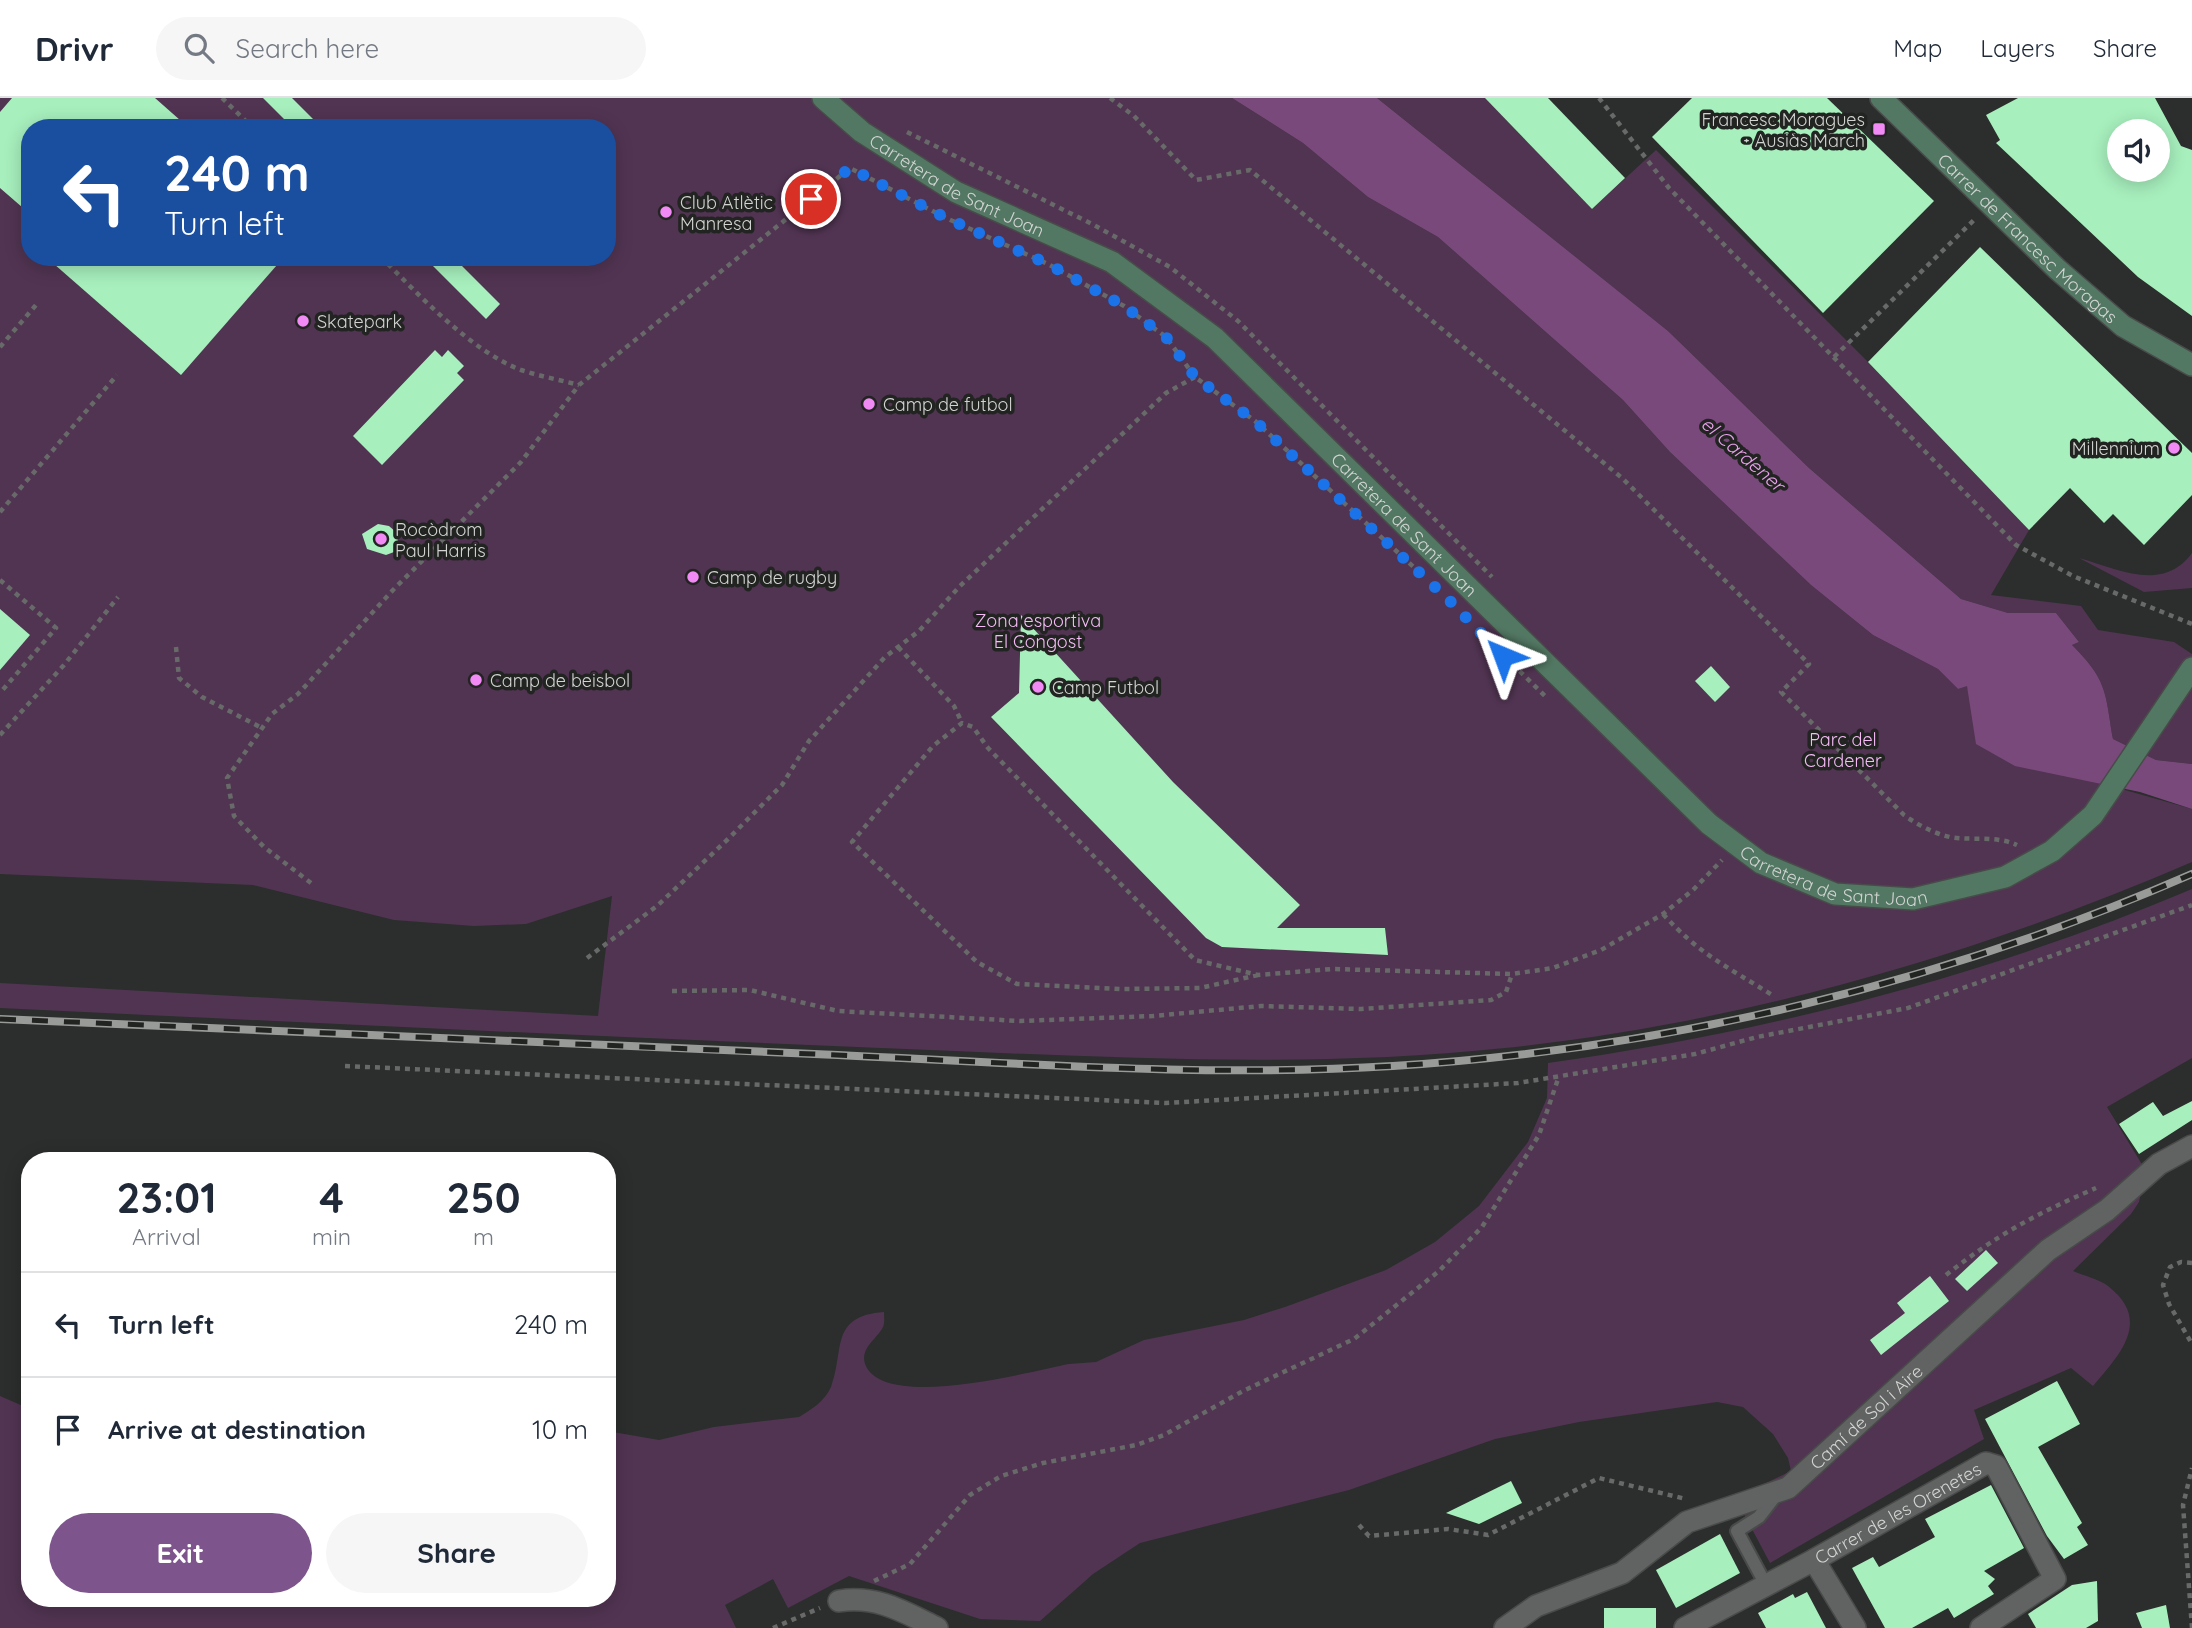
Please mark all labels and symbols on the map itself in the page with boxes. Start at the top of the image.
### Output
place label: Francesc Moragues - Ausiàs March [1701,108,1865,152]
marker: Francesc Moragues - Ausiàs March [1871,121,1887,137]
street label: Carretera de Sant Joan [865,128,1048,242]
street label: Carrer de Francesc Moragas [1933,148,2123,328]
pin [781,169,841,229]
place label: Club Atlètic Manresa [680,191,773,235]
marker: Club Atlètic Manresa [658,204,674,220]
place label: Skatepark [317,310,402,333]
marker: Skatepark [295,313,311,329]
place label: Camp de futbol [883,393,1013,416]
marker: Camp de futbol [861,396,877,412]
water label: el Cardener [1696,411,1792,498]
place label: Millennium [2072,437,2160,460]
marker: Millennium [2166,440,2182,456]
street label: Carretera de Sant Joan [1326,447,1482,601]
place label: Rocòdrom Paul Harris [395,518,486,562]
marker: Rocòdrom Paul Harris [373,531,389,547]
place label: Camp de rugby [707,566,837,589]
marker: Camp de rugby [685,569,701,585]
park label: Zona esportiva El Congost [975,609,1101,653]
position arrow [1466,619,1540,693]
place label: Camp de beisbol [490,669,630,692]
marker: Camp de beisbol [468,672,484,688]
place label: Camp Futbol [1052,676,1159,699]
marker: Camp Futbol [1030,679,1046,695]
park label: Parc del Cardener [1804,728,1882,772]
street label: Carretera de Sant Joan [1735,840,1930,911]
street label: Camí de Sol i Aire [1805,1359,1927,1474]
street label: Carrer de les Orenetes [1810,1457,1985,1569]

